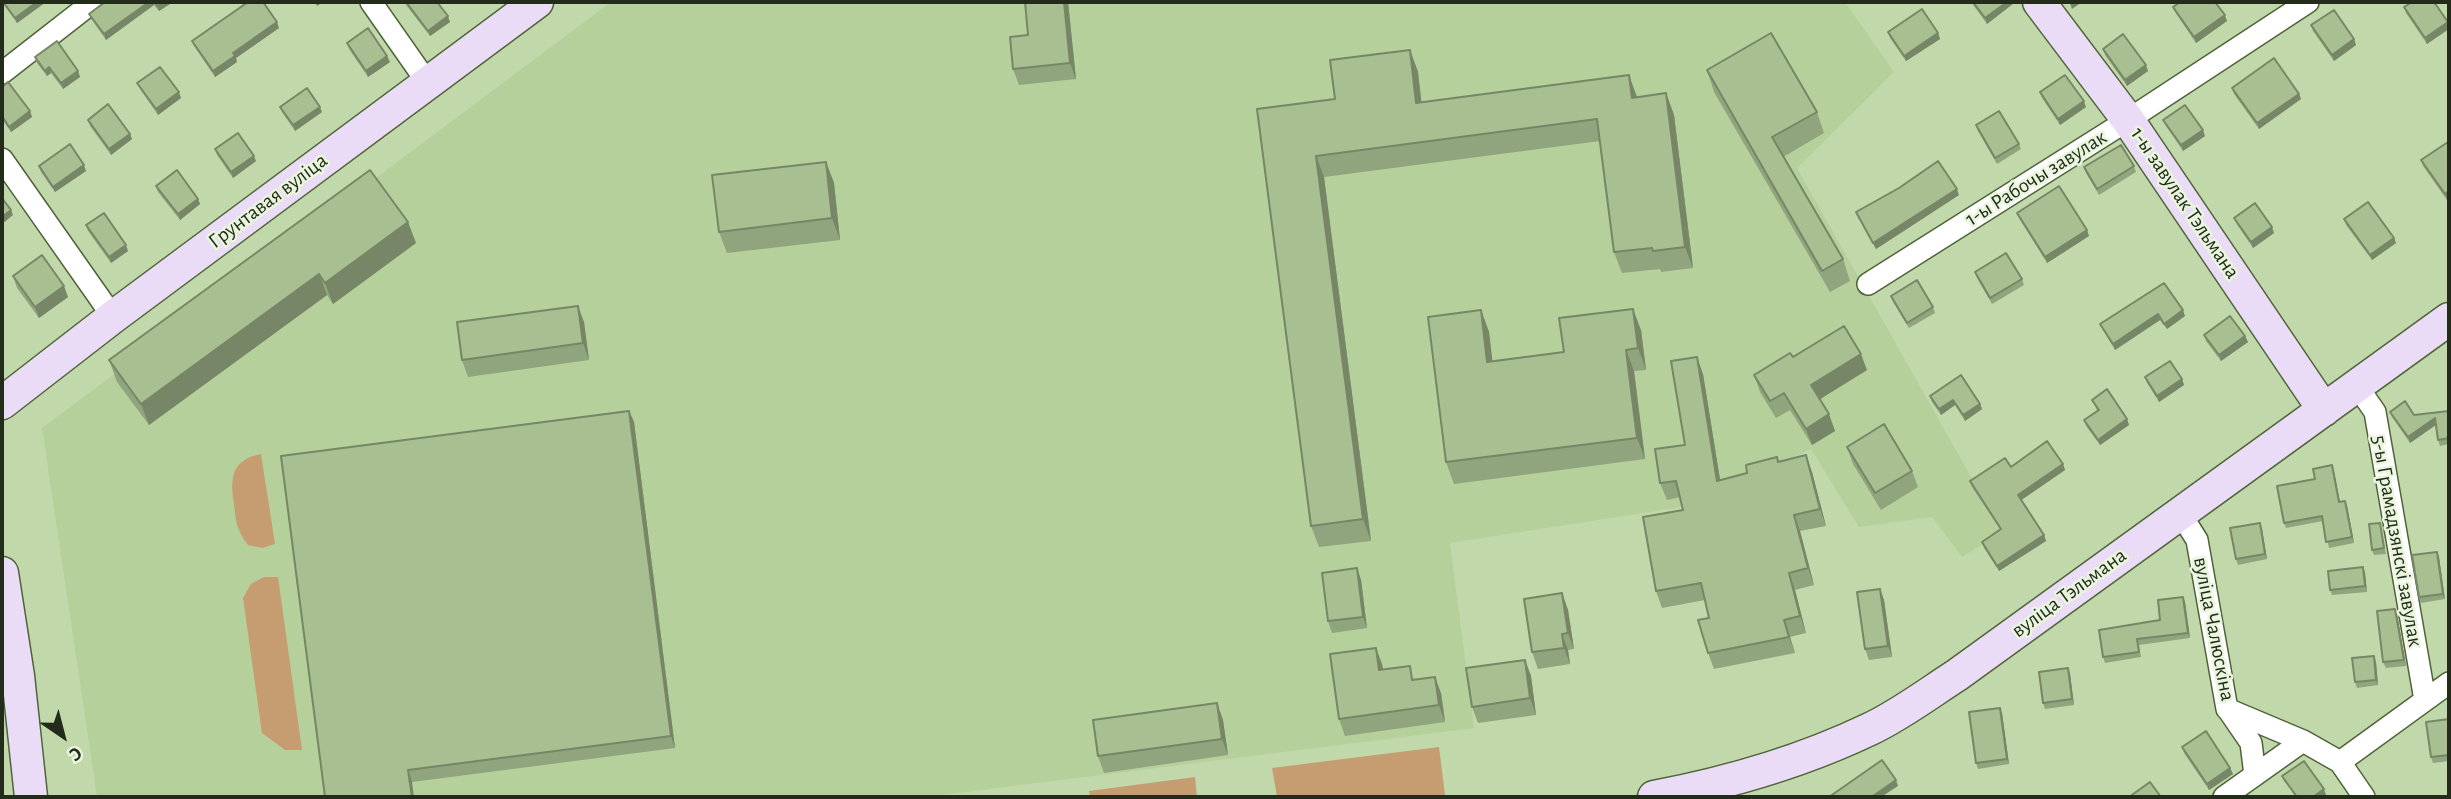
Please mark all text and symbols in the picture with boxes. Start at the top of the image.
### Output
street label: 1-ы завулак Тэльмана [2125,122,2245,284]
street label: 1-ы Рабочы завулак [1961,125,2111,231]
street label: Грунтавая вуліца [203,148,333,254]
street label: 5-ы Грамадзянскі завулак [2366,433,2428,649]
street label: вуліца Тэльмана [2007,543,2131,643]
street label: вуліца Чалюскіна [2188,555,2240,703]
north arrow [28,701,98,771]
text: С [66,743,85,764]

